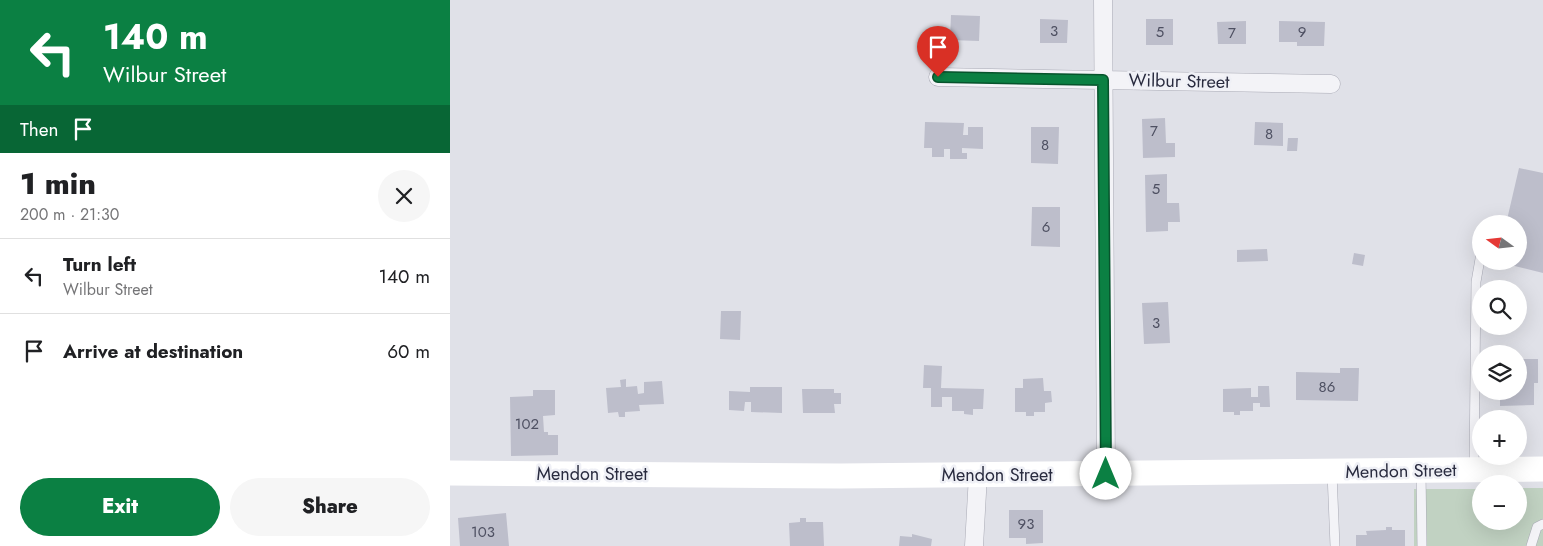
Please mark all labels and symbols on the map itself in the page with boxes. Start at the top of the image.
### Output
house number: 3 [1050,20,1058,42]
house number: 5 [1156,21,1164,43]
house number: 9 [1298,21,1306,43]
house number: 7 [1228,22,1236,44]
pin [917,26,959,77]
street label: Wilbur Street [1128,67,1230,95]
house number: 7 [1150,120,1158,142]
house number: 8 [1265,123,1273,145]
house number: 8 [1041,134,1049,156]
house number: 5 [1152,178,1160,200]
north arrow [1472,215,1528,270]
house number: 6 [1042,216,1050,238]
house number: 3 [1152,312,1160,334]
house number: 86 [1319,376,1335,398]
house number: 102 [515,413,539,435]
position arrow [1079,447,1131,499]
street label: Mendon Street [1345,457,1457,485]
street label: Mendon Street [536,461,648,487]
street label: Mendon Street [941,462,1053,488]
house number: 93 [1018,513,1034,535]
house number: 103 [471,521,495,543]

